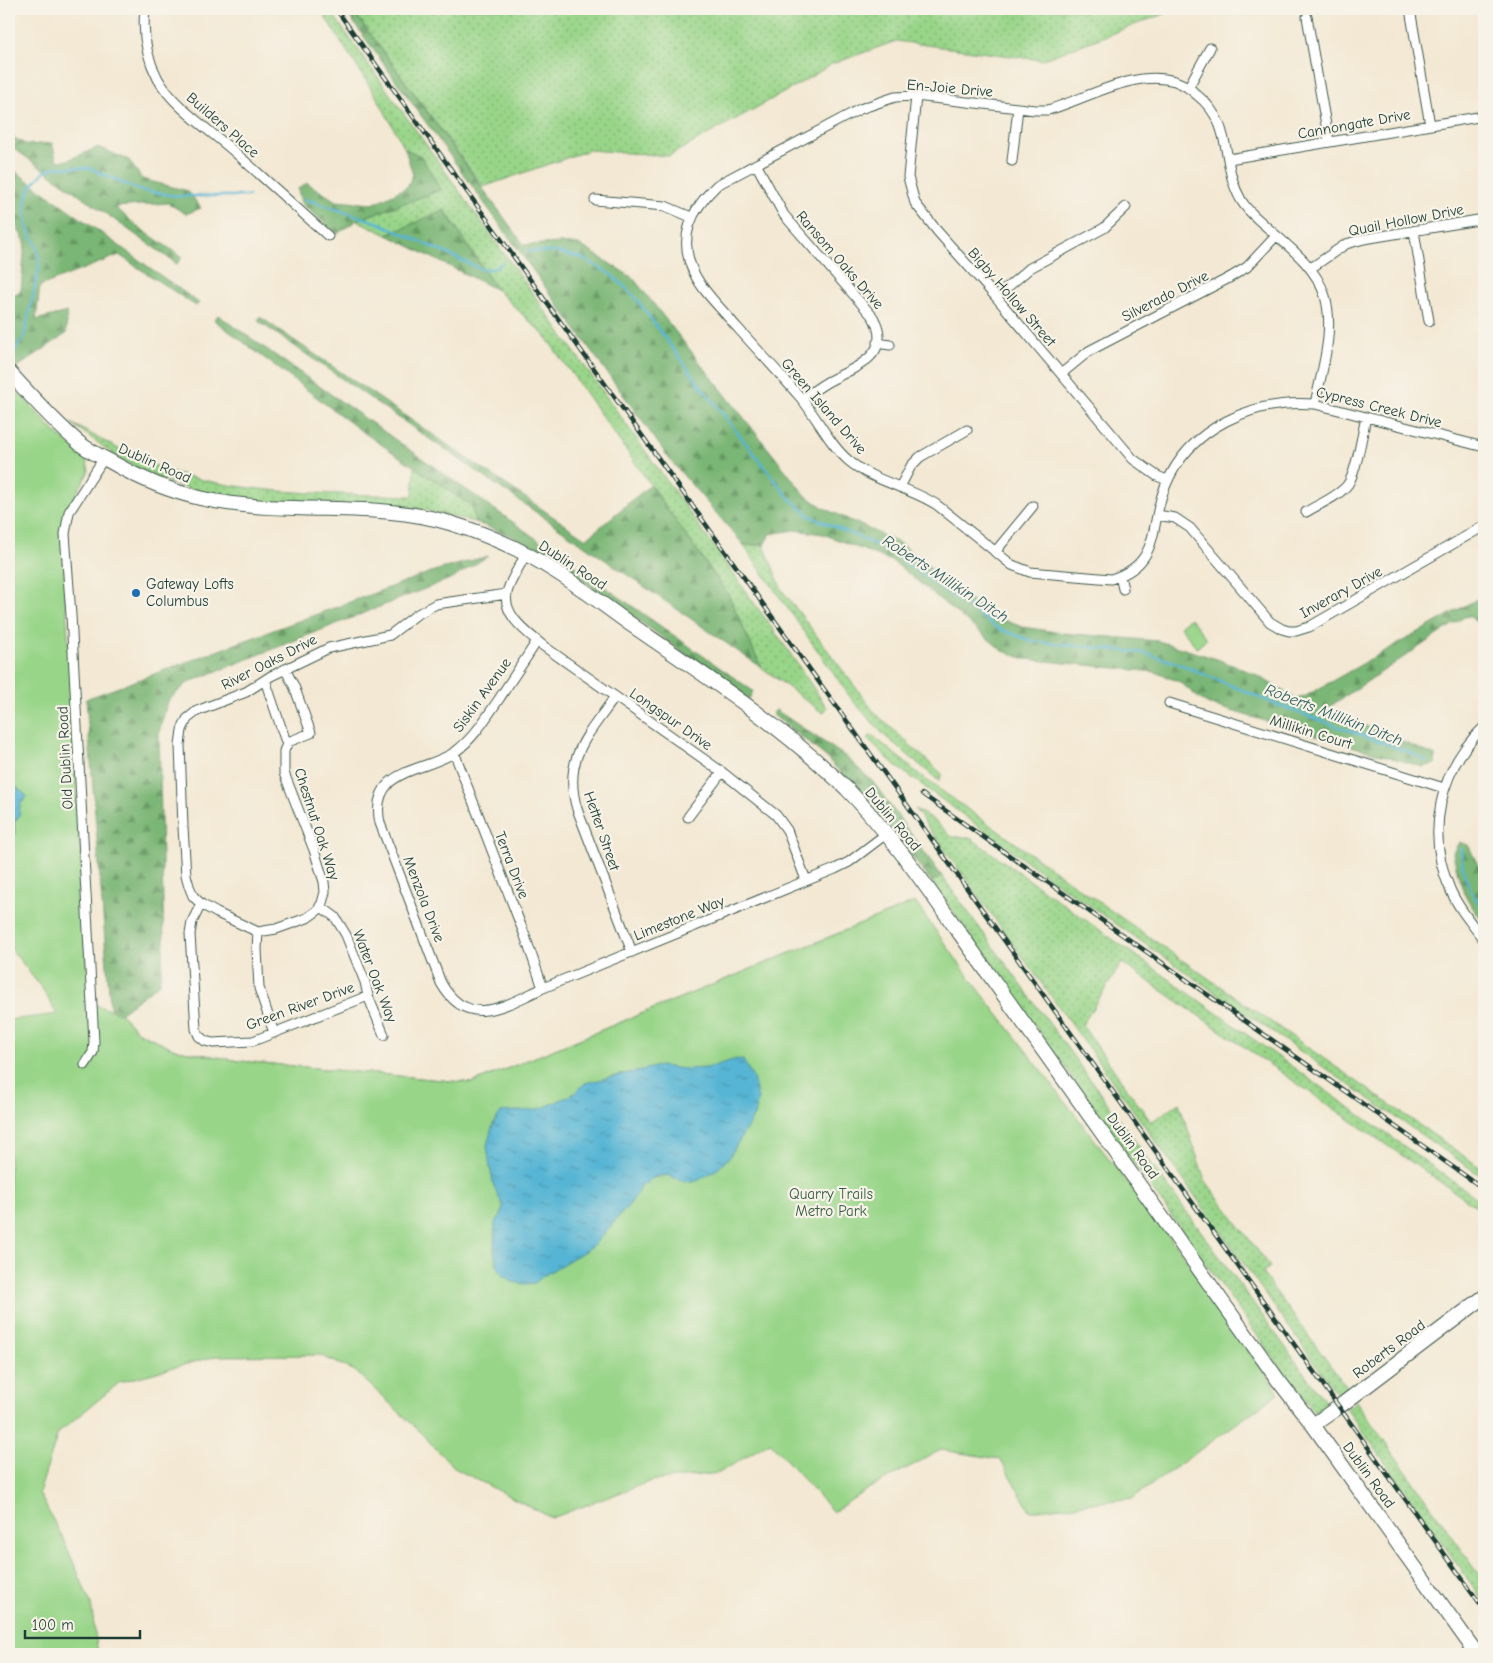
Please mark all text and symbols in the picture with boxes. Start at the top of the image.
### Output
street label: En-Joie Drive [906,75,994,101]
street label: Builders Place [183,89,263,162]
street label: Cannongate Drive [1296,105,1412,143]
street label: Quail Hollow Drive [1347,200,1466,240]
street label: Ransom Oaks Drive [792,207,888,313]
street label: Bigby Hollow Street [964,244,1060,351]
street label: Silverado Drive [1119,266,1212,326]
street label: Green Island Drive [777,354,871,458]
street label: Cypress Creek Drive [1314,383,1444,431]
street label: Dublin Road [116,439,194,487]
water label: Roberts Millikin Ditch [879,531,1012,626]
street label: Dublin Road [536,536,610,594]
street label: Inverary Drive [1297,562,1386,622]
place label: Gateway Lofts Columbus [146,575,234,610]
marker: Gateway Lofts Columbus [130,587,142,599]
street label: River Oaks Drive [218,630,320,694]
street label: Siskin Avenue [449,654,515,736]
water label: Roberts Millikin Ditch [1262,680,1405,750]
street label: Longspur Drive [626,684,716,754]
street label: Old Dublin Road [53,706,77,810]
street label: Millikin Court [1268,711,1355,753]
street label: Chestnut Oak Way [290,766,344,883]
street label: Dublin Road [861,784,925,854]
street label: Hetter Street [580,789,624,874]
street label: Terra Drive [491,829,533,902]
street label: Menzola Drive [399,853,449,945]
street label: Limestone Way [631,892,727,944]
street label: Water Oak Way [349,927,401,1025]
street label: Green River Drive [243,978,357,1034]
street label: Dublin Road [1103,1109,1163,1183]
park label: Quarry Trails Metro Park [789,1185,873,1220]
street label: Roberts Road [1349,1316,1429,1382]
street label: Dublin Road [1339,1438,1399,1512]
scale bar [25,1608,140,1640]
text: 100 m [32,1616,74,1634]

